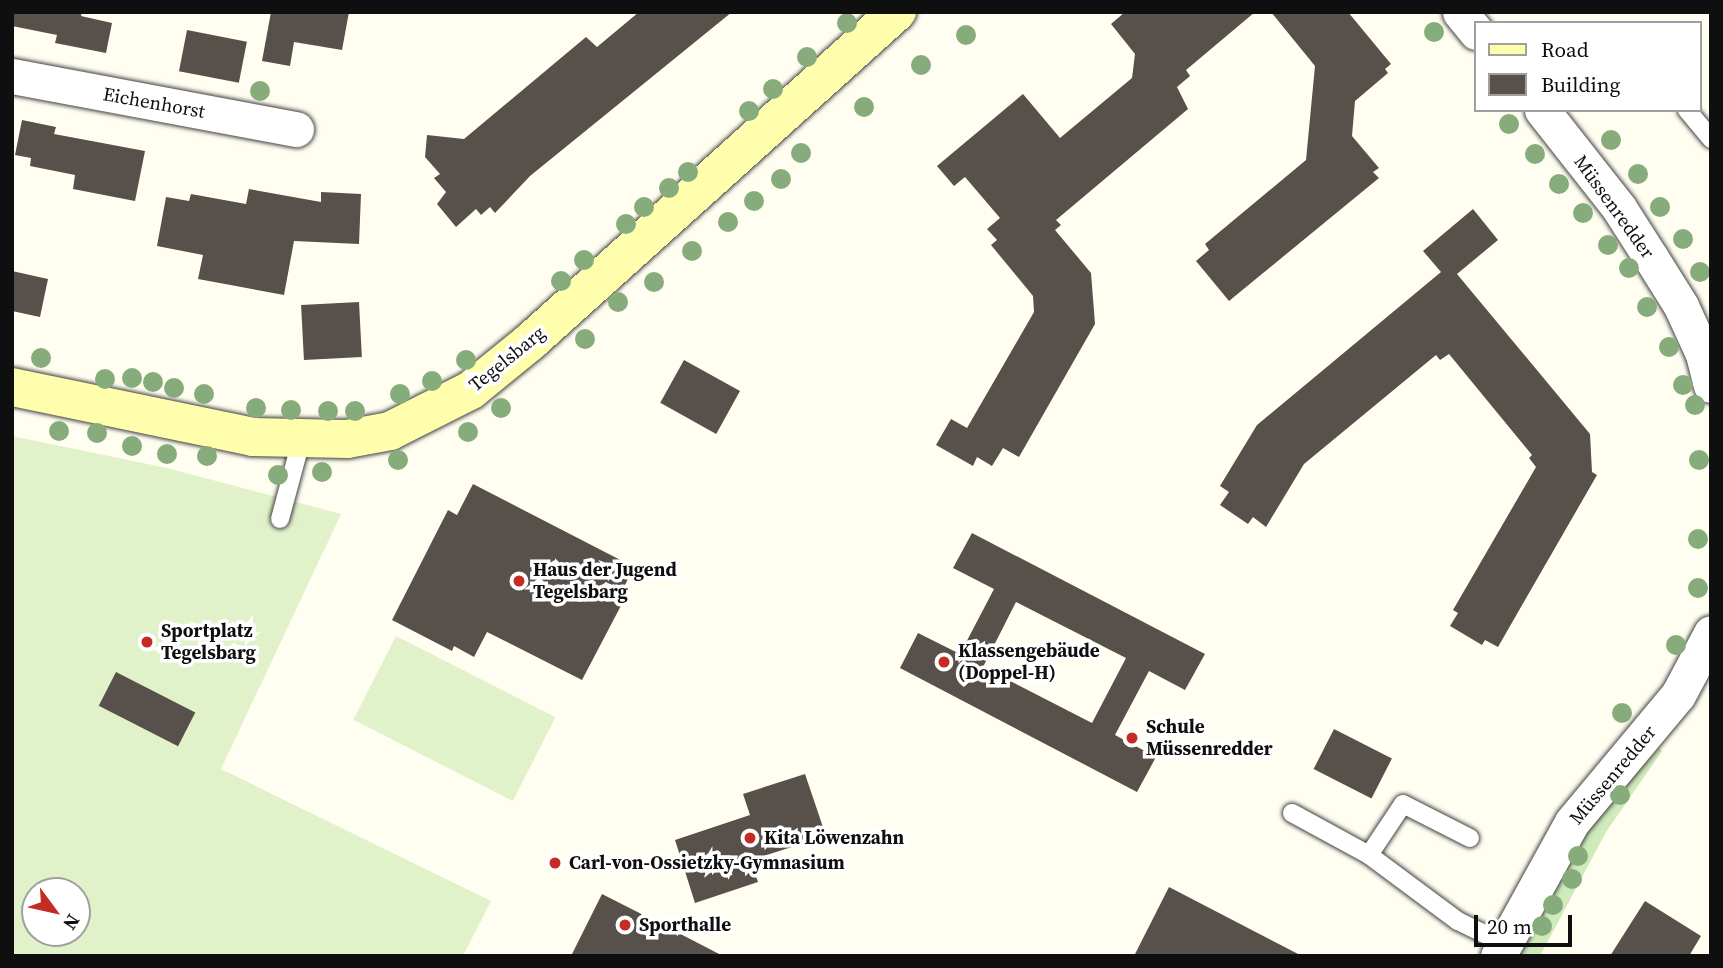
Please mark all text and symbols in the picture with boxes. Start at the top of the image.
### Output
legend [1474,21,1702,112]
text: Road [1541,35,1589,64]
text: Building [1541,70,1620,99]
street label: Eichenhorst [101,83,207,123]
street label: Müssenredder [1569,151,1659,263]
street label: Tegelsbarg [464,322,550,396]
place label: Haus der Jugend Tegelsbarg [533,559,677,603]
marker: Haus der Jugend Tegelsbarg [511,573,527,589]
place label: Sportplatz Tegelsbarg [161,620,256,664]
marker: Sportplatz Tegelsbarg [139,634,155,650]
place label: Klassengebäude (Doppel-H) [958,640,1100,684]
marker: Klassengebäude (Doppel-H) [936,654,952,670]
place label: Schule Müssenredder [1146,716,1273,760]
street label: Müssenredder [1565,721,1661,829]
marker: Schule Müssenredder [1124,730,1140,746]
place label: Kita Löwenzahn [764,827,904,849]
marker: Kita Löwenzahn [742,830,758,846]
place label: Carl-von-Ossietzky-Gymnasium [569,852,845,874]
marker: Carl-von-Ossietzky-Gymnasium [547,855,563,871]
north arrow [21,877,91,947]
scale bar [1478,902,1576,946]
text: N [57,909,87,935]
text: 20 m [1487,912,1532,941]
place label: Sporthalle [639,914,731,936]
marker: Sporthalle [617,917,633,933]

